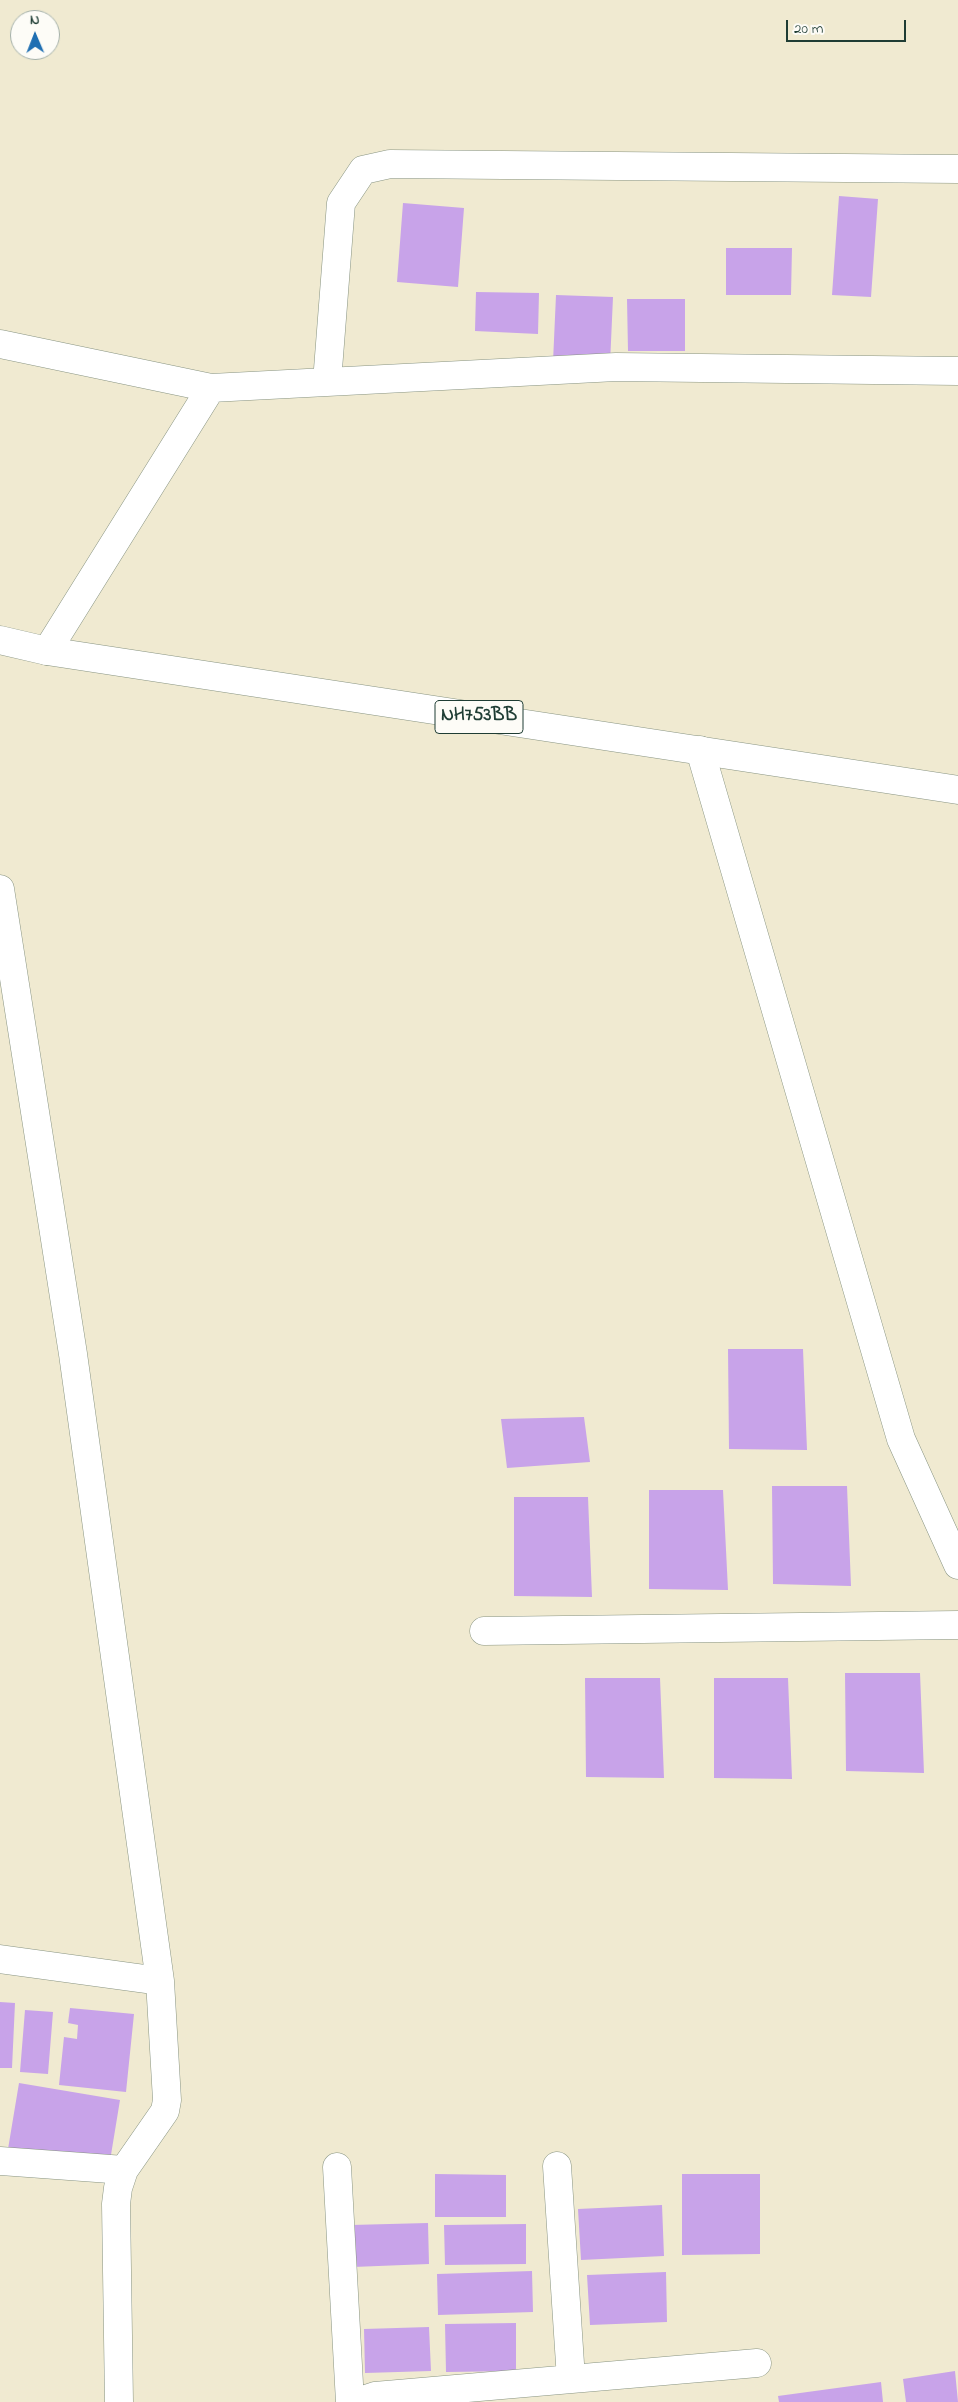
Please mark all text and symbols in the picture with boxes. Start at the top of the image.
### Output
north arrow [10,10,60,60]
text: N [30,10,40,31]
scale bar [788,10,908,42]
text: 20 m [794,18,823,40]
road number: NH753BB [435,700,523,734]

